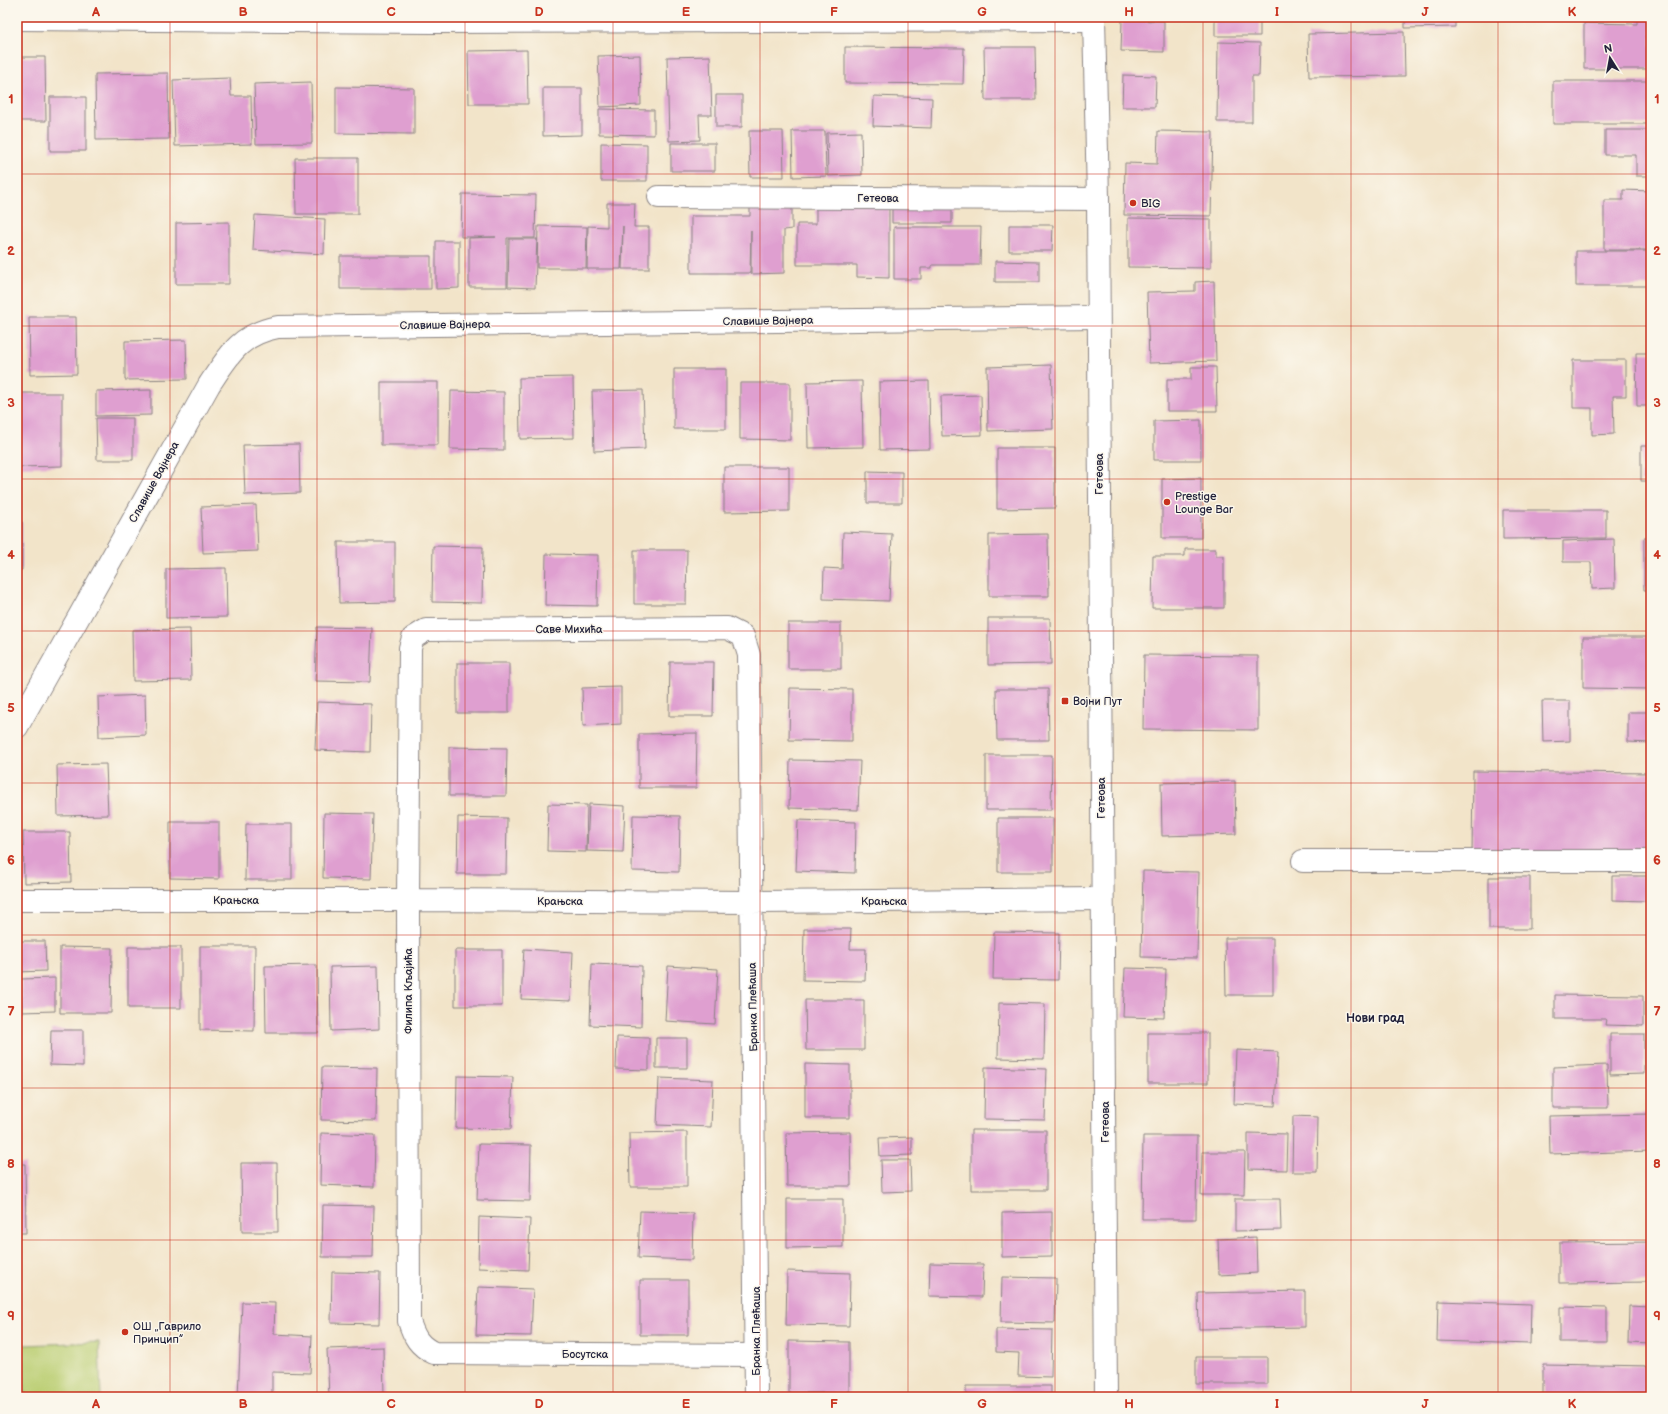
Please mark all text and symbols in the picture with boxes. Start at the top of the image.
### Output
text: A [91,4,100,20]
text: B [238,4,248,20]
text: C [386,4,396,20]
text: D [534,4,544,20]
text: E [682,4,691,20]
text: F [830,4,838,20]
text: G [977,4,987,20]
text: H [1124,4,1134,20]
text: I [1275,4,1279,20]
text: J [1421,4,1429,20]
text: K [1568,4,1577,20]
north arrow [1590,38,1630,78]
text: N [1603,42,1613,56]
text: 1 [8,91,14,107]
text: 1 [1654,91,1660,107]
street label: Гетеова [857,192,899,205]
place label: BIG [1141,197,1160,210]
marker: BIG [1128,198,1138,208]
text: 2 [7,243,15,259]
text: 2 [1653,243,1661,259]
street label: Славише Вајнера [723,314,814,328]
street label: Славише Вајнера [400,318,491,332]
text: 3 [7,395,15,411]
text: 3 [1653,395,1661,411]
street label: Славише Вајнера [126,439,182,525]
street label: Гетеова [1093,453,1106,495]
place label: Prestige Lounge Bar [1175,490,1234,516]
marker: Prestige Lounge Bar [1162,497,1172,507]
text: 4 [7,547,15,563]
text: 4 [1653,547,1661,563]
street label: Саве Михића [535,623,603,636]
place label: Војни Пут [1073,695,1122,708]
marker: Војни Пут [1060,696,1070,706]
text: 5 [7,700,15,716]
text: 5 [1653,700,1661,716]
street label: Гетеова [1095,777,1108,819]
text: 6 [7,852,15,868]
text: 6 [1653,852,1661,868]
street label: Крањска [213,894,259,907]
street label: Крањска [537,895,583,908]
street label: Крањска [861,895,907,908]
street label: Филипа Кљајића [402,947,415,1034]
street label: Бранка Плећаша [746,962,760,1052]
text: 7 [7,1004,15,1020]
text: 7 [1653,1004,1661,1020]
district label: Нови град [1346,1011,1405,1026]
street label: Гетеова [1099,1101,1112,1143]
text: 8 [7,1156,15,1172]
text: 8 [1653,1156,1661,1172]
street label: Бранка Плећаша [750,1286,763,1376]
text: 9 [7,1308,15,1324]
text: 9 [1653,1308,1661,1324]
place label: ОШ „Гаврило Принцип” [133,1320,201,1346]
marker: ОШ „Гаврило Принцип” [120,1327,130,1337]
street label: Босутска [562,1348,609,1361]
text: A [91,1396,100,1412]
text: B [238,1396,248,1412]
text: C [386,1396,396,1412]
text: D [534,1396,544,1412]
text: E [682,1396,691,1412]
text: F [830,1396,838,1412]
text: G [977,1396,987,1412]
text: H [1124,1396,1134,1412]
text: I [1275,1396,1279,1412]
text: J [1421,1396,1429,1412]
text: K [1568,1396,1577,1412]

